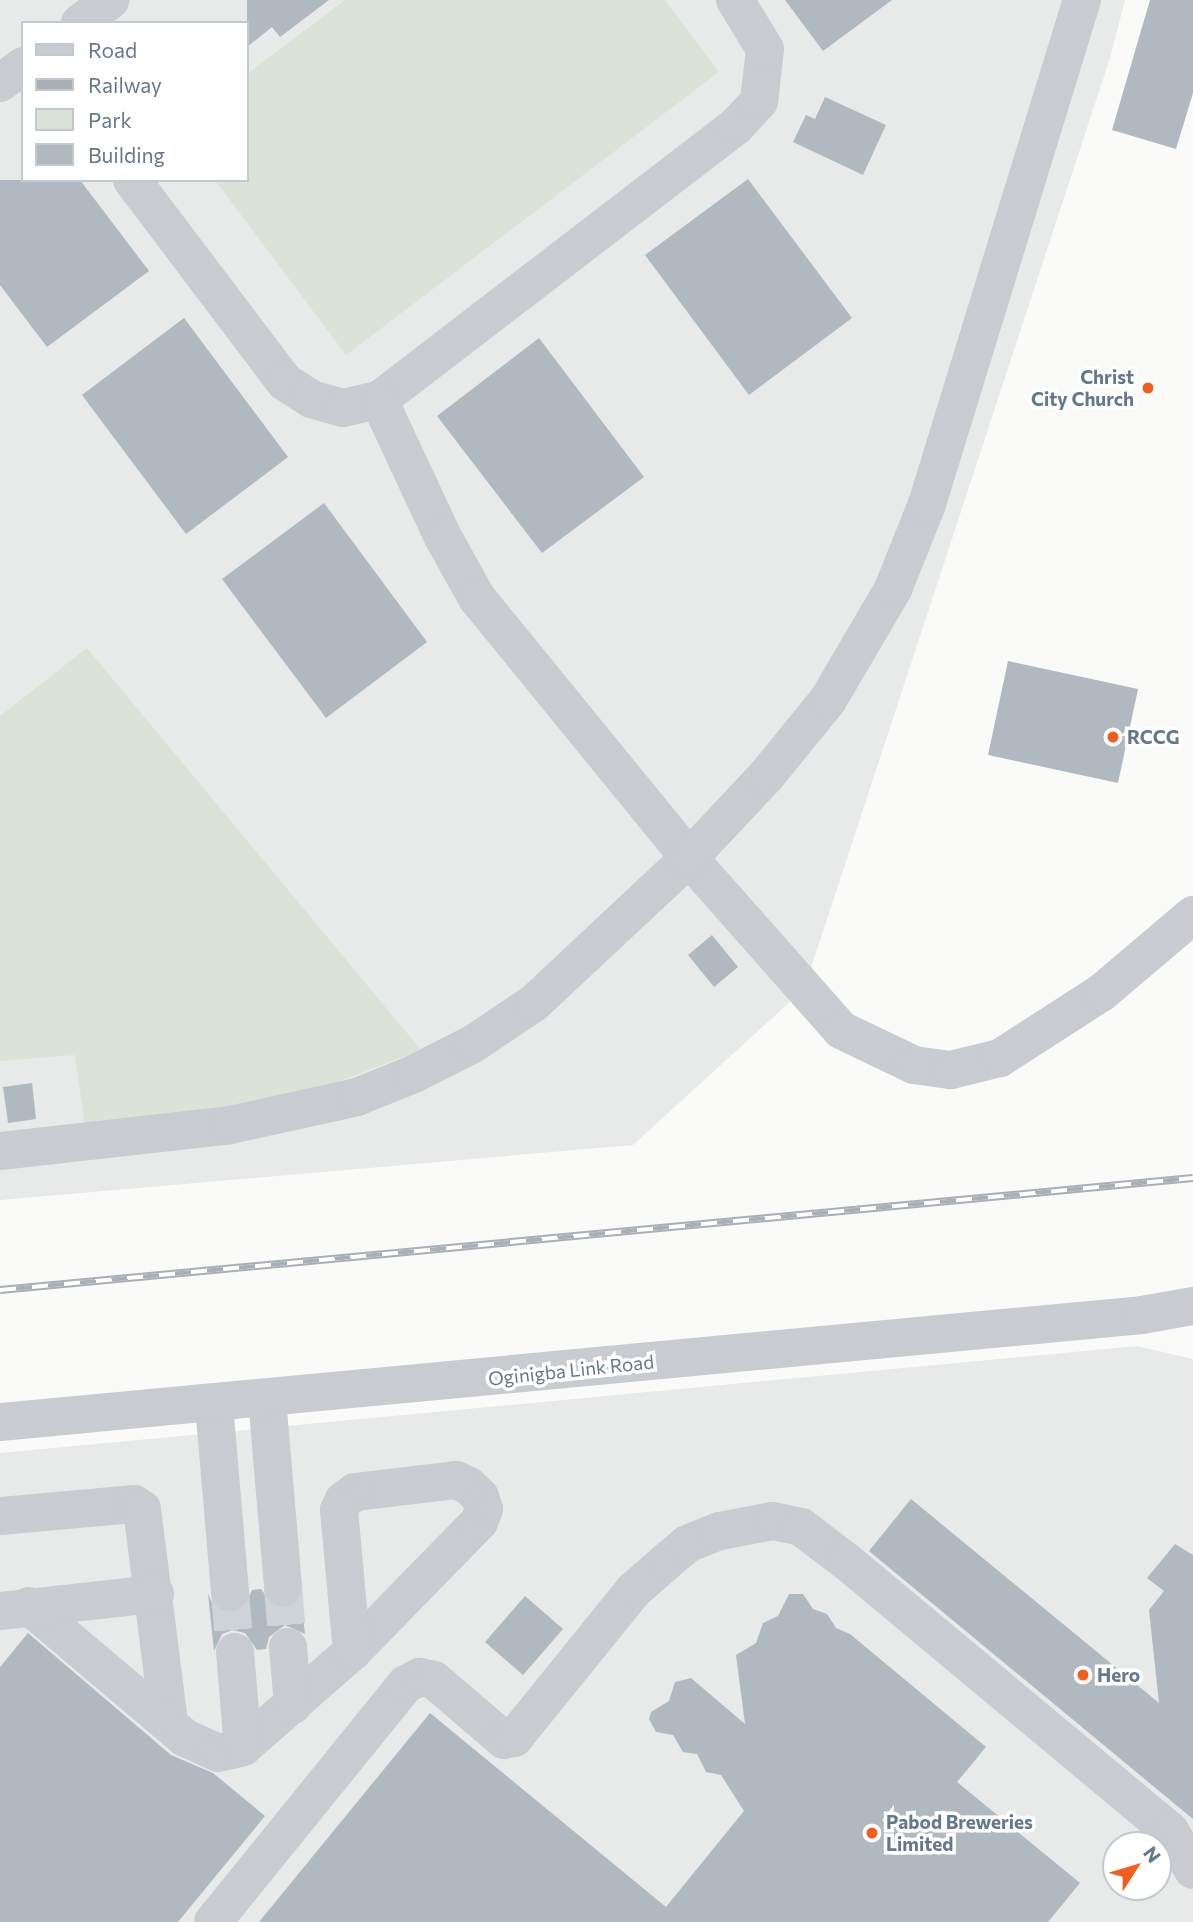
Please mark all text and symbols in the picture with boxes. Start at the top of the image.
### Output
legend [21,21,248,182]
text: Road [88,37,137,62]
text: Railway [88,72,162,97]
text: Park [88,107,132,132]
text: Building [88,142,165,167]
place label: Christ City Church [1031,366,1134,410]
marker: Christ City Church [1140,380,1156,396]
place label: RCCG [1127,726,1180,748]
marker: RCCG [1105,729,1121,745]
street label: Oginigba Link Road [487,1350,655,1390]
place label: Hero [1097,1664,1140,1686]
marker: Hero [1075,1667,1091,1683]
place label: Pabod Breweries Limited [886,1811,1033,1855]
marker: Pabod Breweries Limited [864,1825,880,1841]
north arrow [1102,1831,1172,1901]
text: N [1139,1842,1166,1867]

